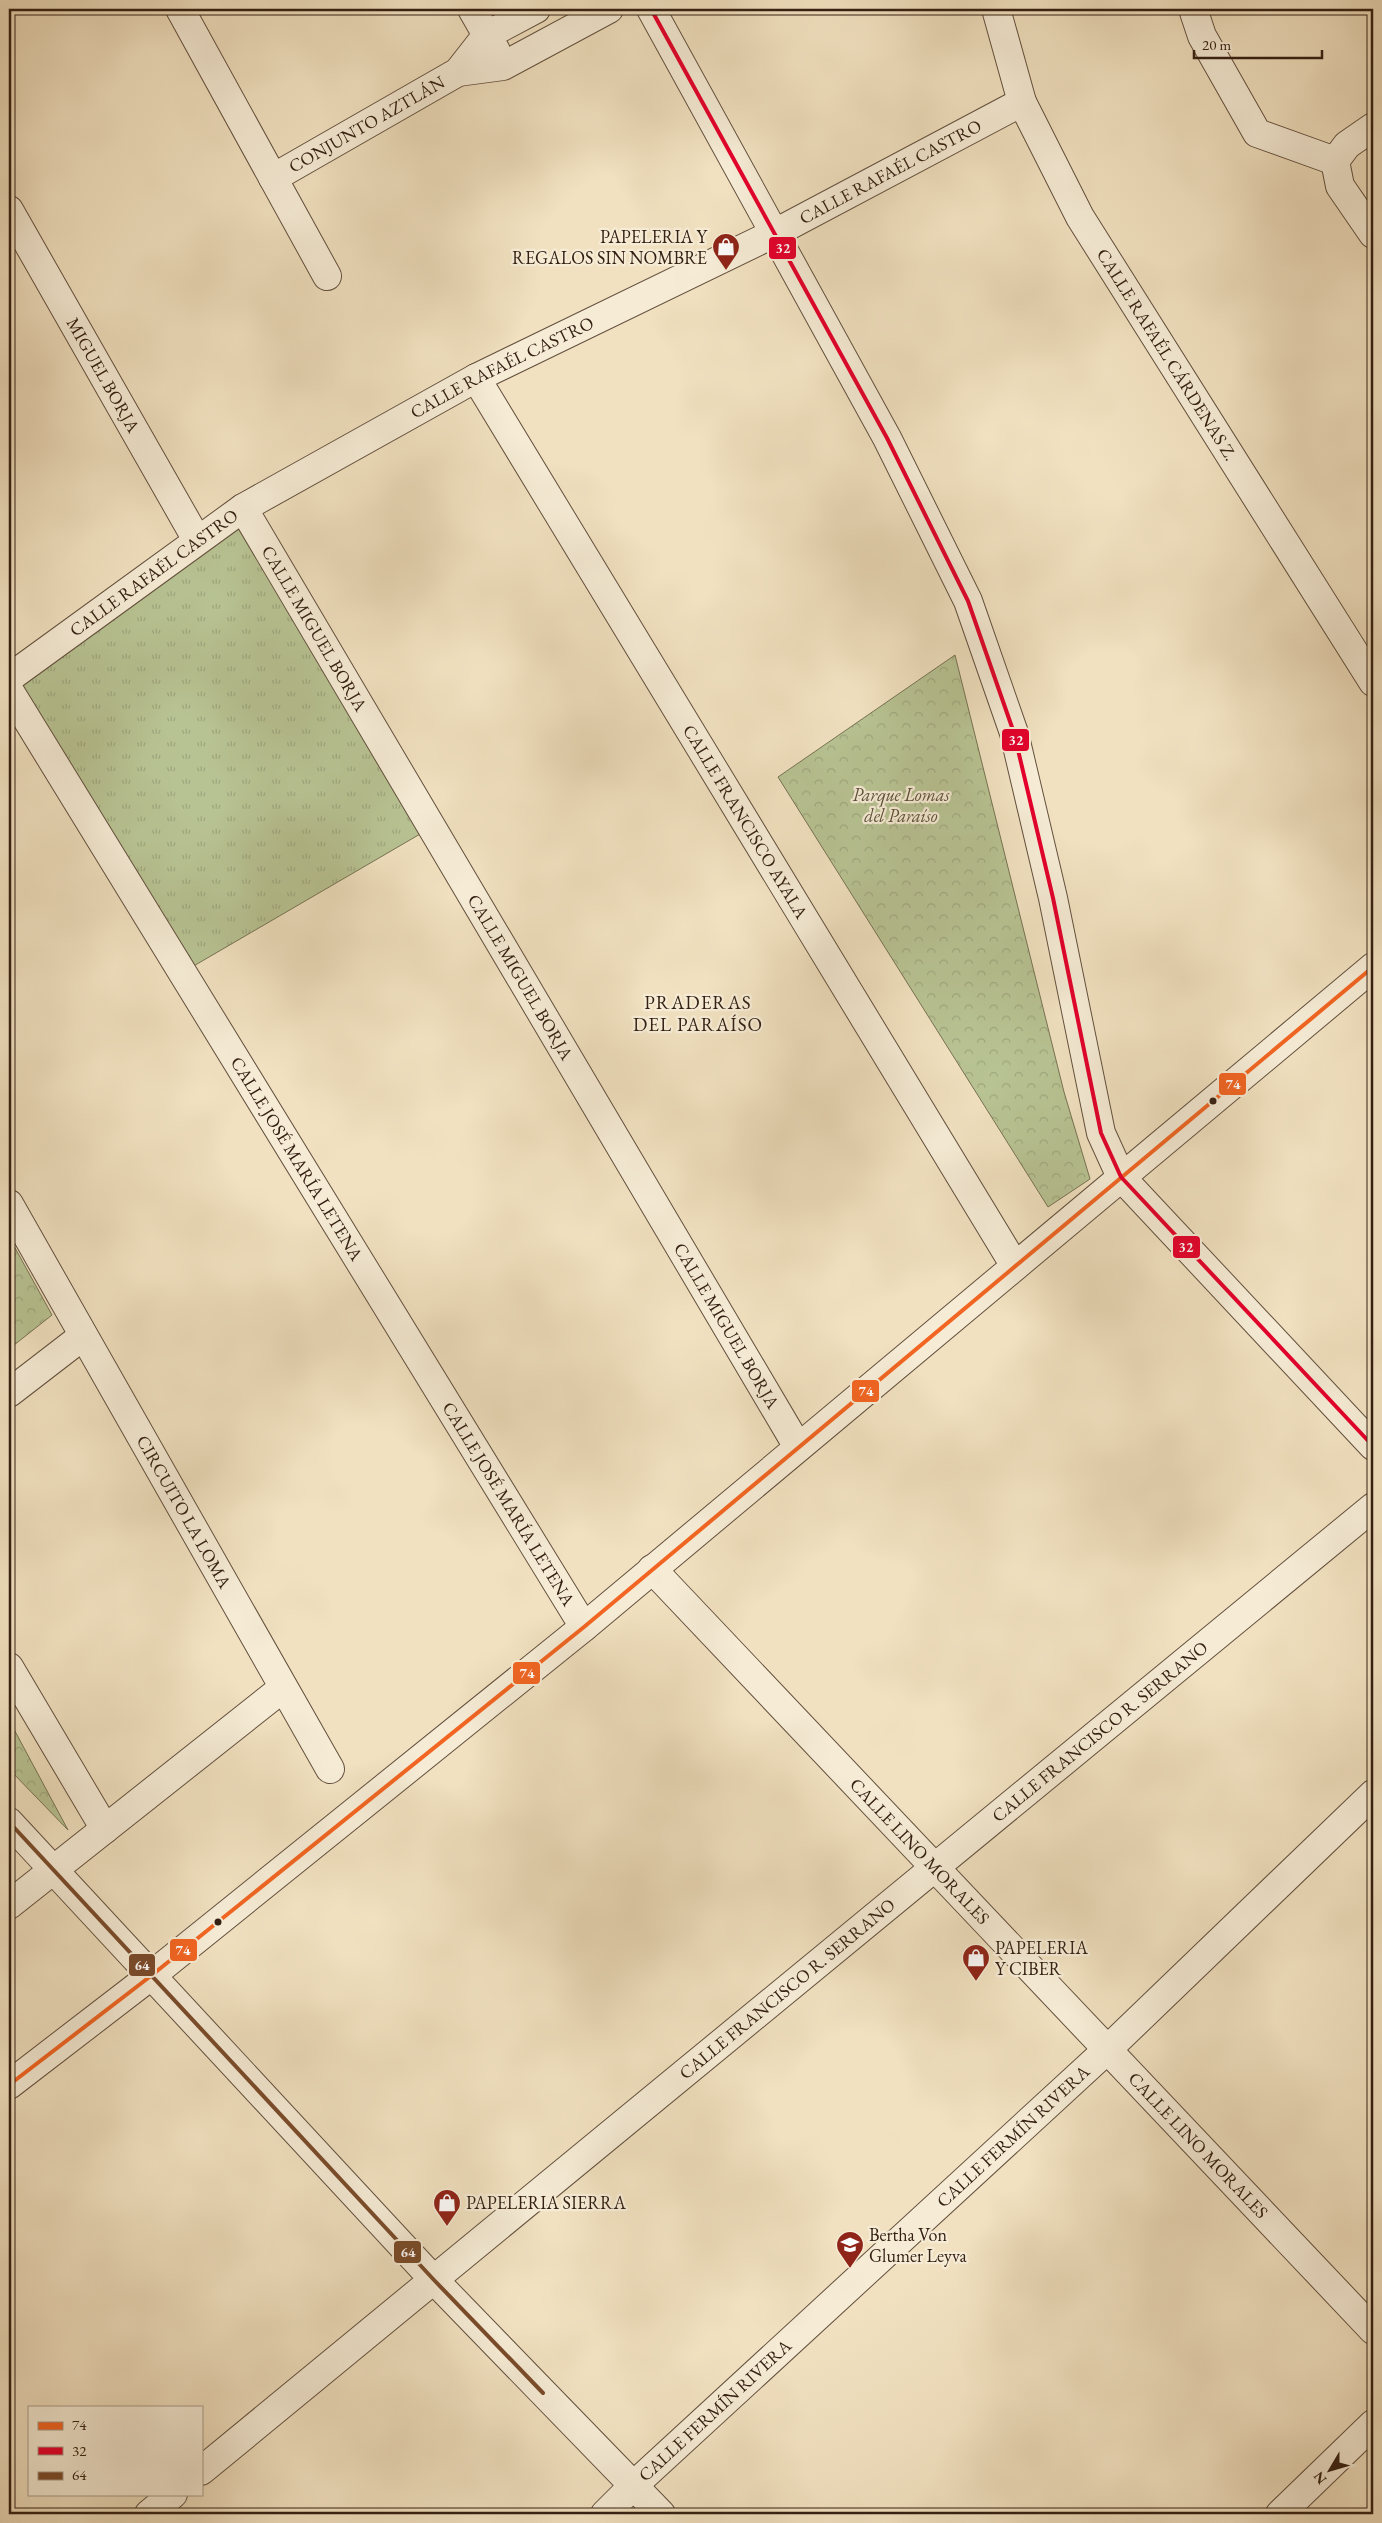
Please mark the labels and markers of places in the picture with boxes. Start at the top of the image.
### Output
place label: PAPELERIA Y REGALOS SIN NOMBRE [512,225,709,269]
shop icon: PAPELERIA Y REGALOS SIN NOMBRE [711,232,741,271]
unlabelled marker [1208,1096,1218,1106]
unlabelled marker [213,1917,223,1927]
place label: PAPELERIA Y CIBER [995,1936,1088,1980]
shop icon: PAPELERIA Y CIBER [961,1943,991,1982]
shop icon: PAPELERIA SIERRA [432,2188,462,2227]
place label: PAPELERIA SIERRA [466,2191,627,2214]
place label: Bertha Von Glumer Leyva [869,2223,968,2267]
school or university icon: Bertha Von Glumer Leyva [835,2230,865,2269]

